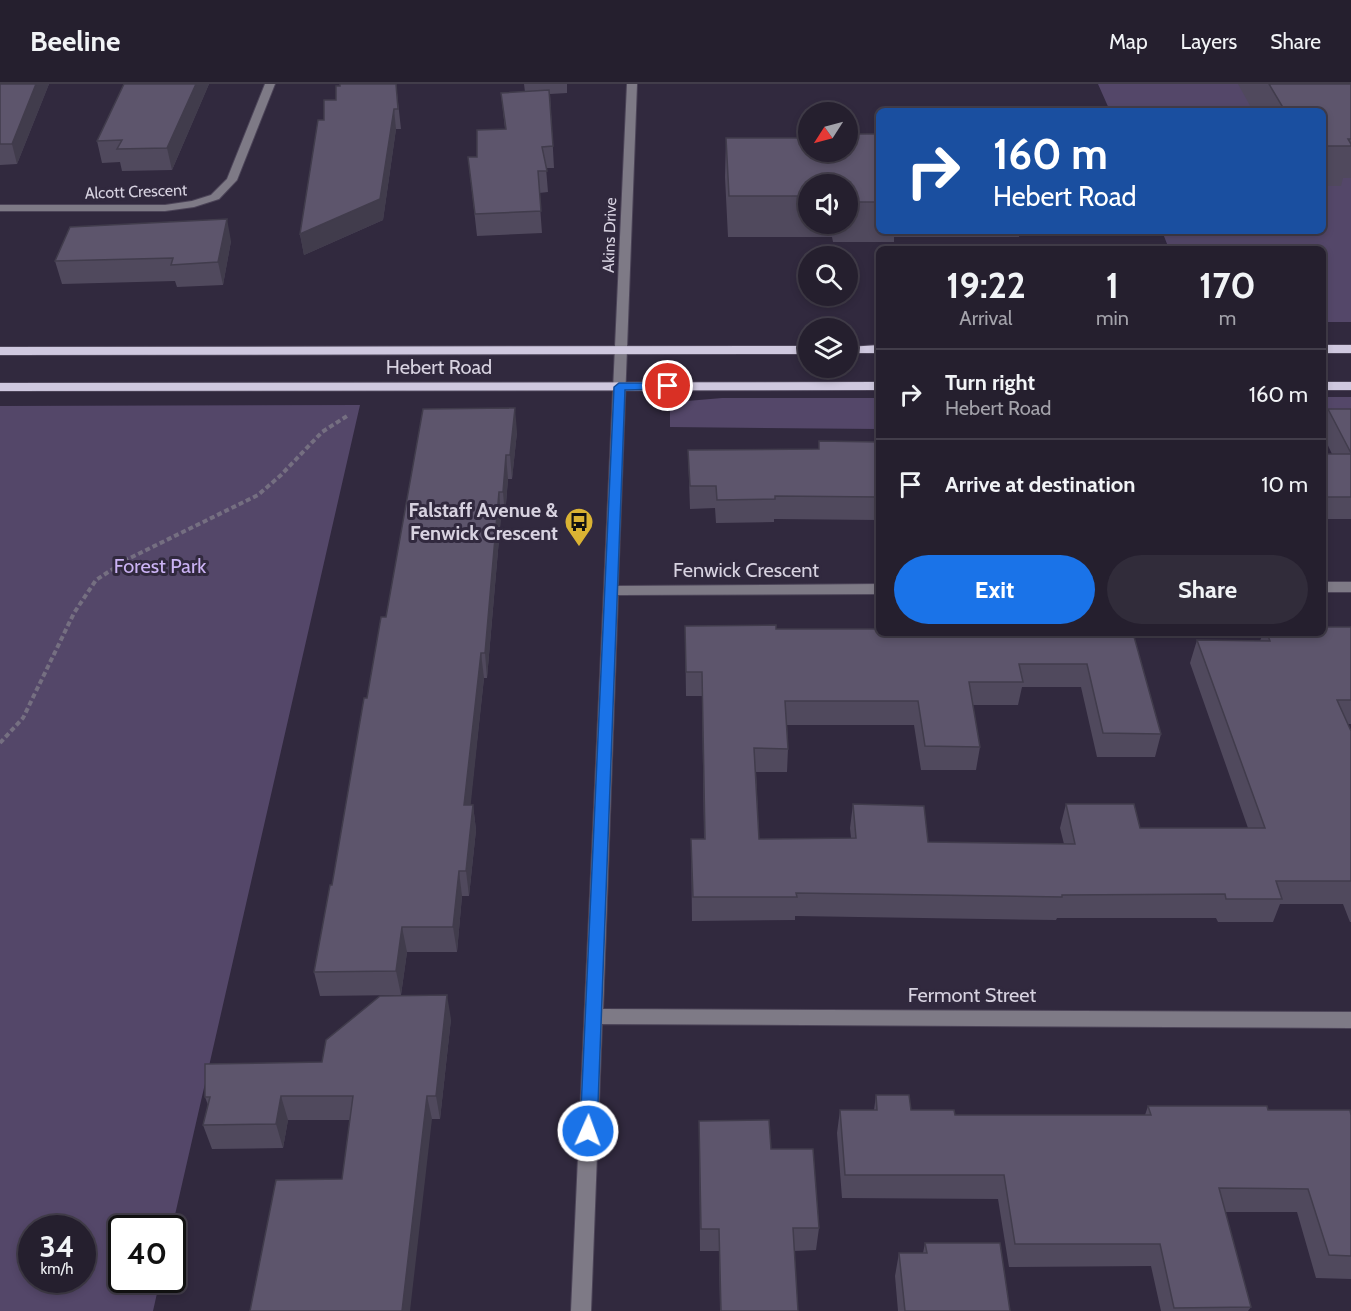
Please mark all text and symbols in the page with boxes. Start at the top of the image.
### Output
text: Beeline [30,24,120,58]
text: Map [1109,29,1148,54]
text: Layers [1181,29,1237,54]
text: Share [1270,29,1321,54]
north arrow [798,102,858,162]
map controls [798,102,858,378]
text: 160 m [993,128,1108,180]
icon: right [894,132,972,210]
button: sound [798,174,858,234]
street label: Alcott Crescent [84,180,188,203]
text: Hebert Road [993,180,1137,213]
street label: Akins Drive [599,197,620,273]
button: search [798,246,858,306]
text: 19:22 [946,263,1026,307]
text: 1 [1106,263,1119,307]
text: 170 [1199,263,1256,307]
text: Arrival [959,306,1013,330]
text: min [1096,306,1129,330]
text: m [1219,306,1236,330]
button: layers [798,318,858,378]
street label: Hebert Road [386,355,492,379]
pin [642,360,693,411]
icon: arrive [651,369,684,402]
text: Turn right [945,369,1035,396]
icon: right [894,378,927,411]
text: 160 m [1249,381,1308,408]
text: Hebert Road [945,396,1051,420]
icon: arrive [894,468,927,501]
text: Arrive at destination [945,471,1135,498]
text: 10 m [1261,471,1308,498]
place label: Falstaff Avenue & Fenwick Crescent [409,498,558,545]
bus stop icon: Falstaff Avenue & Fenwick Crescent [563,506,595,548]
park label: Forest Park [114,554,206,578]
button: Exit [894,555,1095,624]
button: Share [1107,555,1308,624]
street label: Fenwick Crescent [673,558,819,582]
street label: Fermont Street [908,983,1036,1007]
position arrow [556,1099,620,1163]
speed limit sign: 40 [108,1215,186,1293]
text: 34 [40,1228,74,1265]
text: km/h [41,1260,73,1278]

